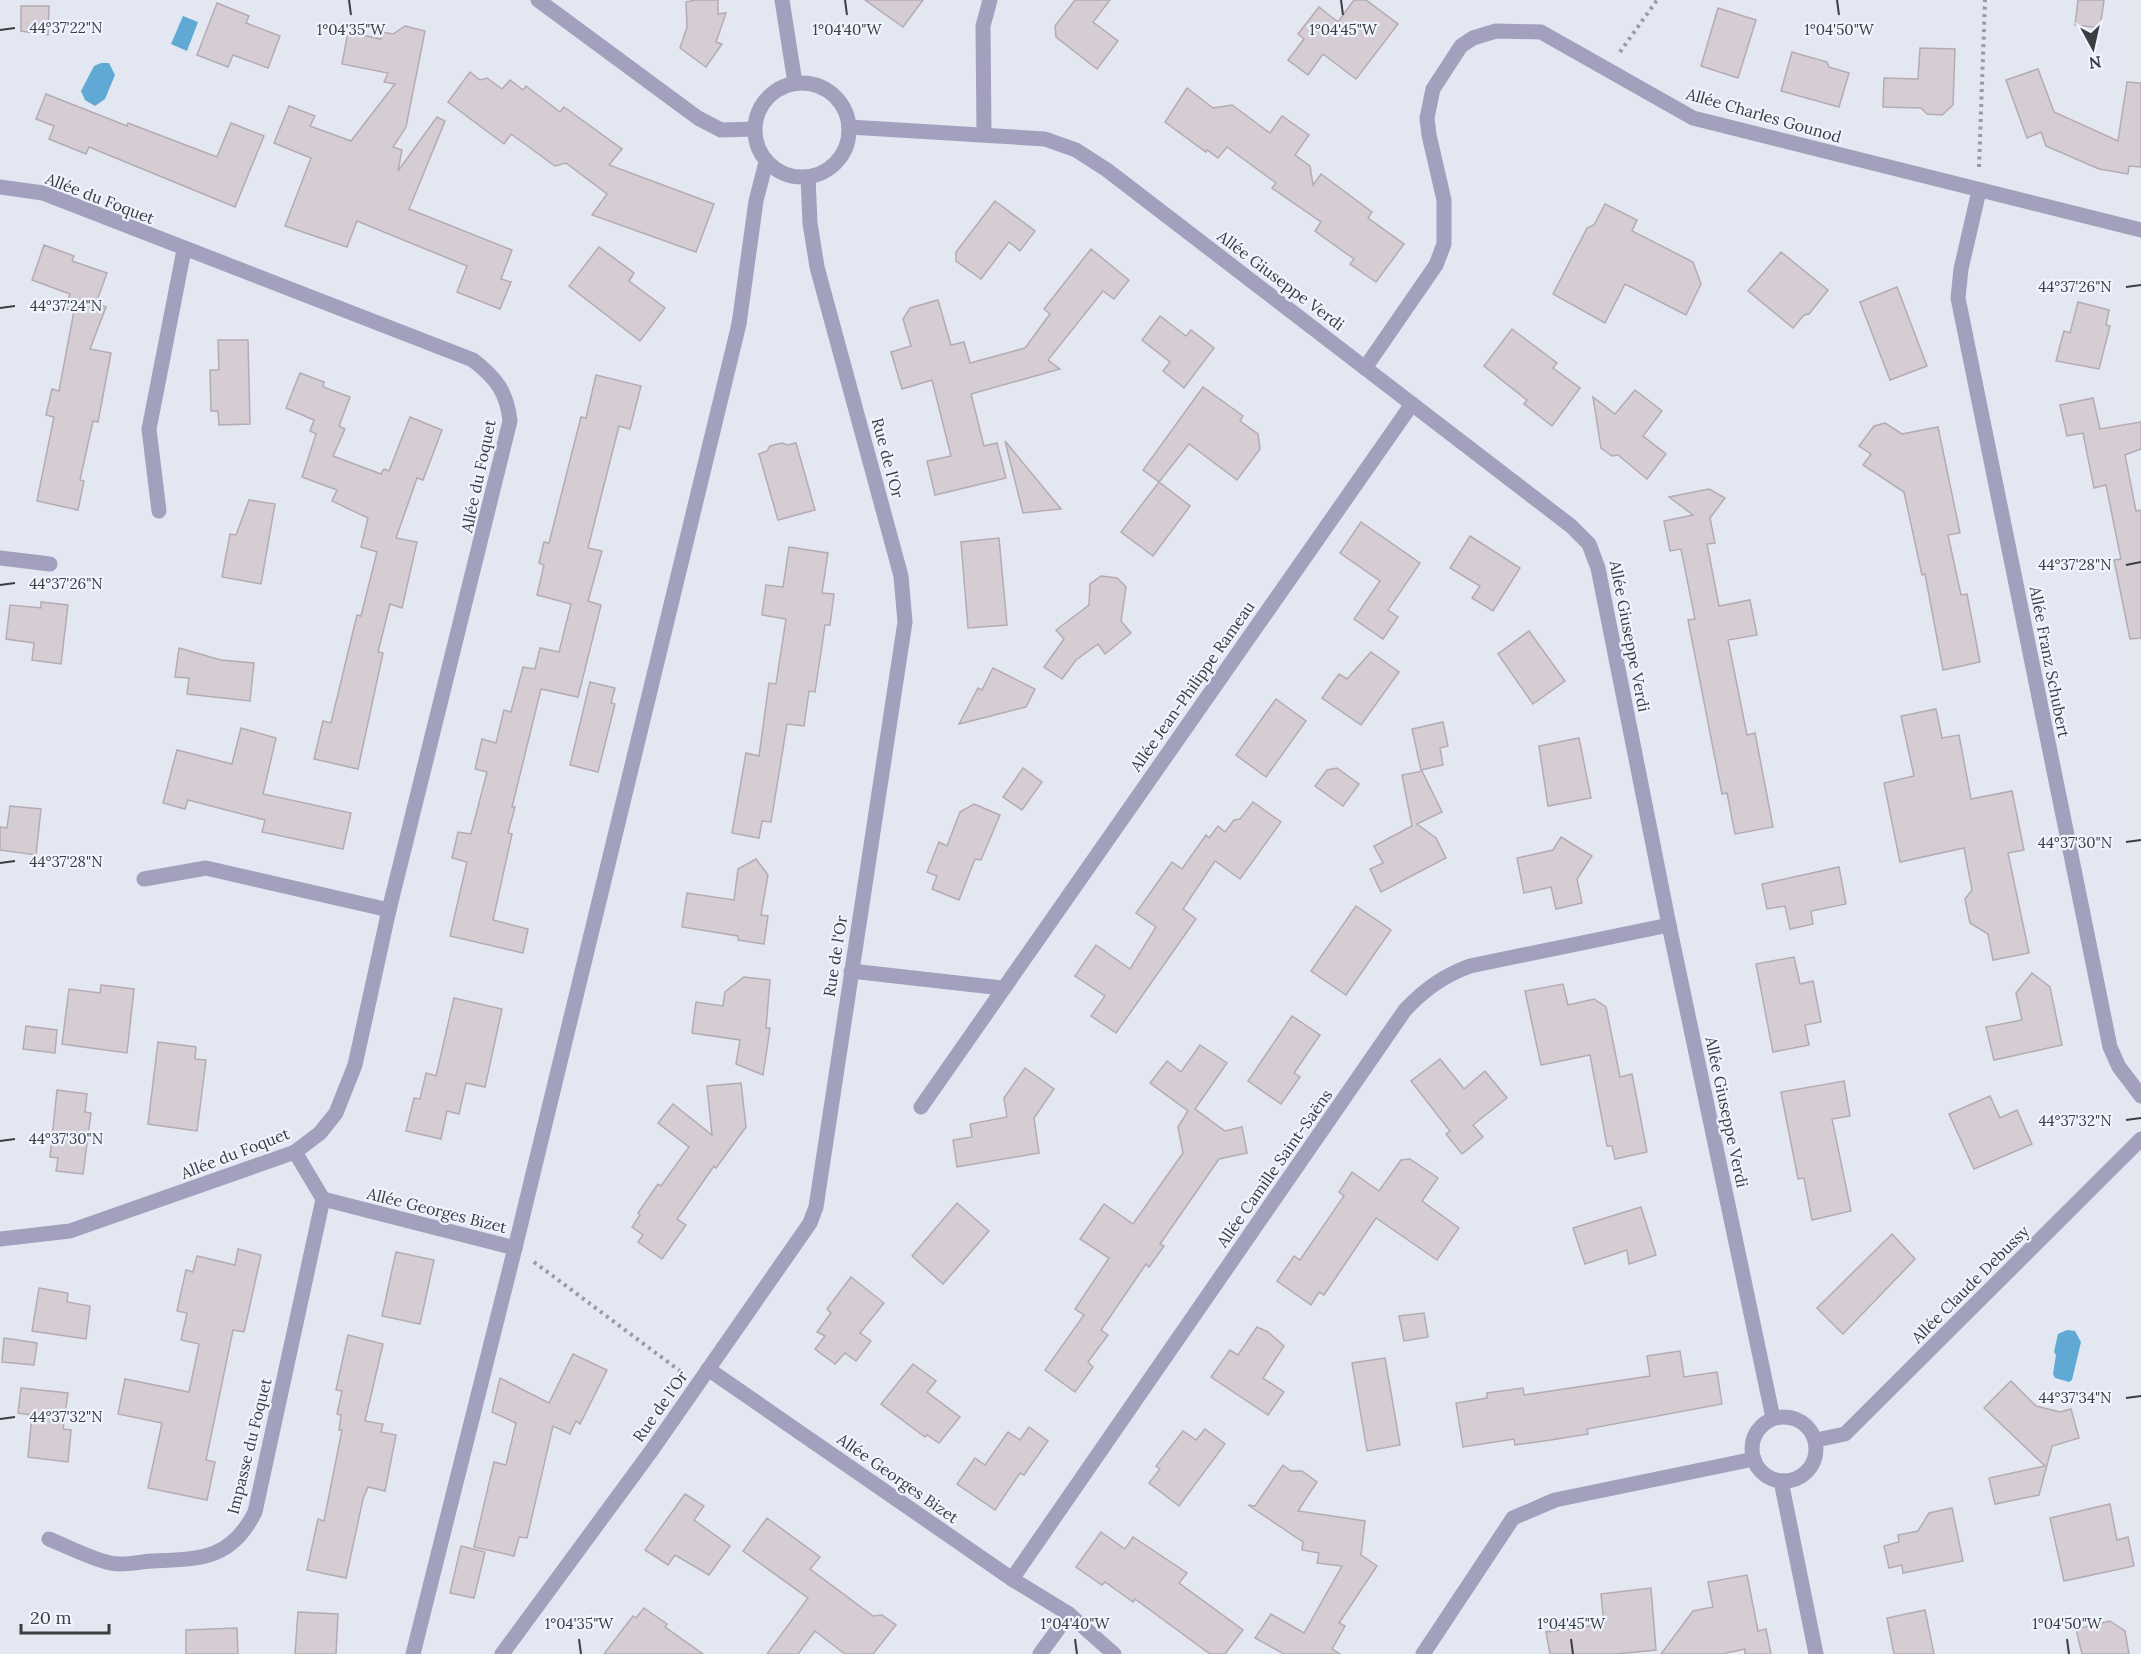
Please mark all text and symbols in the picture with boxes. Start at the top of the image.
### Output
text: 44°37'22"N [30,18,102,37]
north arrow [2063,18,2123,78]
text: 1°04'35"W [317,20,386,39]
text: 1°04'40"W [813,20,882,39]
text: 1°04'45"W [1309,20,1378,39]
text: 1°04'50"W [1804,20,1875,39]
text: N [2088,52,2103,74]
street label: Allée Charles Gounod [1683,83,1844,147]
street label: Allée du Foquet [42,168,158,228]
street label: Allée Giuseppe Verdi [1213,225,1348,334]
text: 44°37'26"N [2038,277,2112,296]
text: 44°37'24"N [30,296,102,315]
street label: Rue de l'Or [868,416,908,500]
street label: Allée du Foquet [456,417,500,535]
text: 44°37'28"N [2038,555,2112,574]
street label: Allée Giuseppe Verdi [1605,558,1654,713]
text: 44°37'26"N [29,574,103,593]
street label: Allée Franz Schubert [2025,584,2075,740]
street label: Allée Jean-Philippe Rameau [1125,597,1259,776]
text: 44°37'30"N [2038,833,2112,852]
text: 44°37'28"N [29,852,103,871]
street label: Rue de l'Or [819,914,851,998]
street label: Allée Giuseppe Verdi [1701,1034,1753,1189]
street label: Allée Camille Saint-Saëns [1211,1085,1336,1252]
text: 44°37'32"N [2038,1111,2112,1130]
street label: Allée du Foquet [177,1123,293,1183]
text: 44°37'30"N [29,1129,103,1148]
street label: Allée Georges Bizet [364,1183,510,1237]
street label: Allée Claude Debussy [1906,1220,2034,1348]
street label: Rue de l'Or [628,1367,692,1445]
street label: Impasse du Foquet [222,1375,276,1516]
text: 44°37'34"N [2038,1388,2112,1407]
text: 44°37'32"N [29,1407,103,1426]
street label: Allée Georges Bizet [833,1428,963,1528]
scale bar [21,1597,110,1635]
text: 20 m [30,1606,72,1629]
text: 1°04'35"W [545,1614,614,1633]
text: 1°04'40"W [1041,1614,1110,1633]
text: 1°04'45"W [1537,1614,1606,1633]
text: 1°04'50"W [2032,1614,2103,1633]

